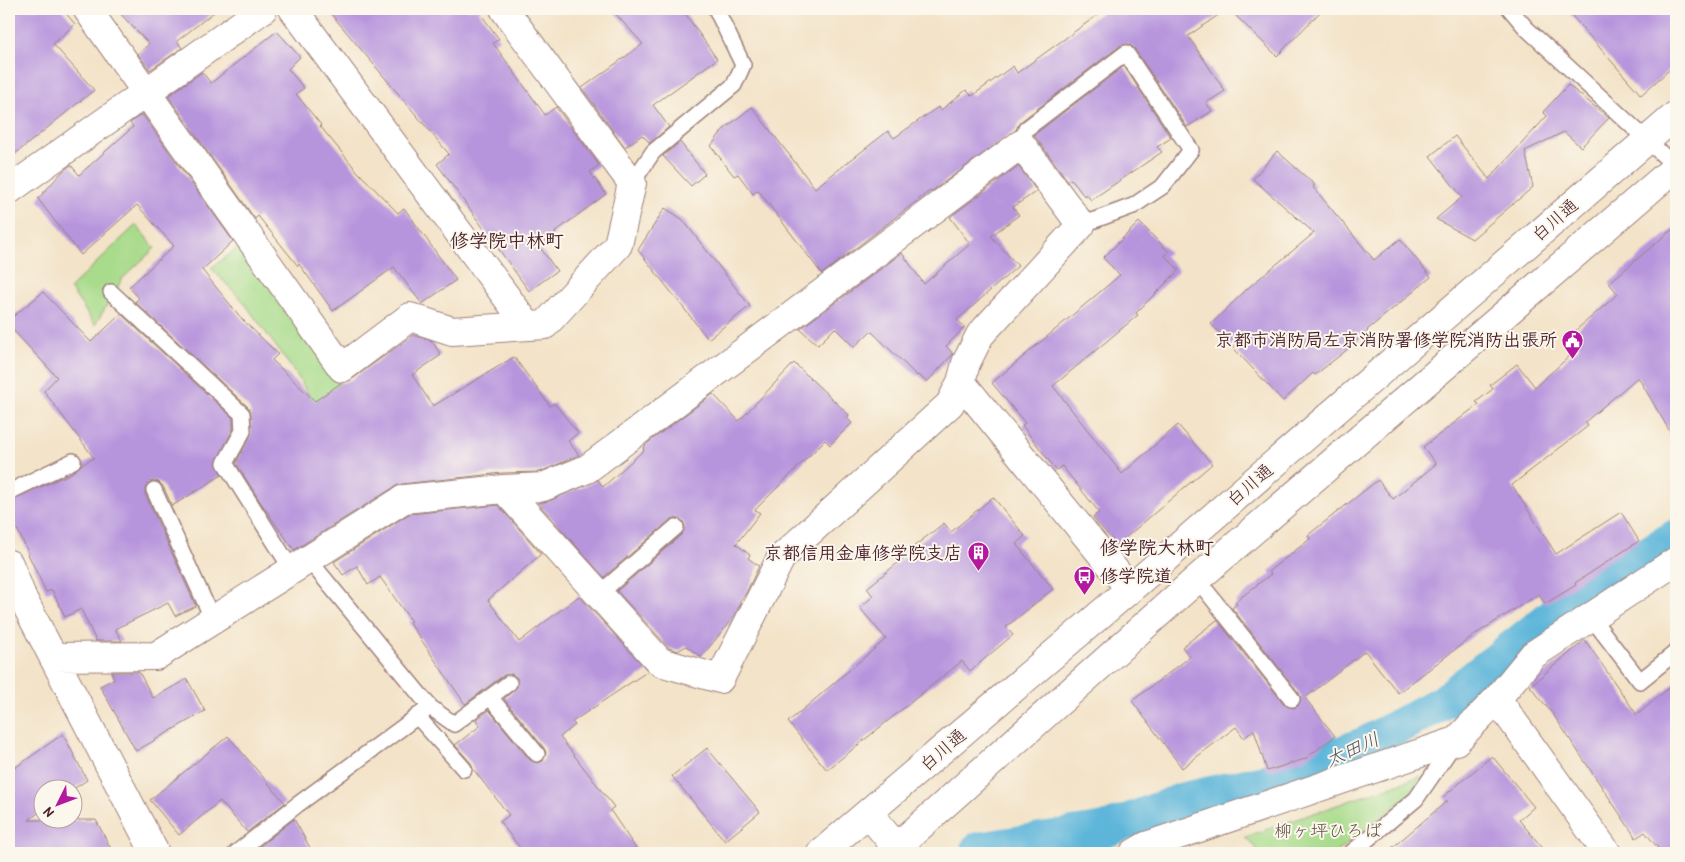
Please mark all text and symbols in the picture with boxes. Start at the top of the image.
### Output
street label: 白川通 [1526,192,1583,247]
district label: 修学院中林町 [450,227,564,253]
place label: 京都市消防局左京消防署修学院消防出張所 [1215,327,1557,352]
public building icon: 京都市消防局左京消防署修学院消防出張所 [1561,328,1585,359]
street label: 白川通 [1221,457,1278,512]
district label: 修学院大林町 [1100,534,1214,560]
place label: 京都信用金庫修学院支店 [764,540,962,565]
building icon: 京都信用金庫修学院支店 [966,541,990,572]
place label: 修学院道 [1100,563,1172,588]
bus stop icon: 修学院道 [1072,564,1096,595]
street label: 白川通 [914,722,971,777]
water label: 太田川 [1321,726,1383,772]
north arrow [32,780,82,830]
text: N [38,804,58,822]
park label: 柳ヶ坪ひろば [1274,818,1382,843]

